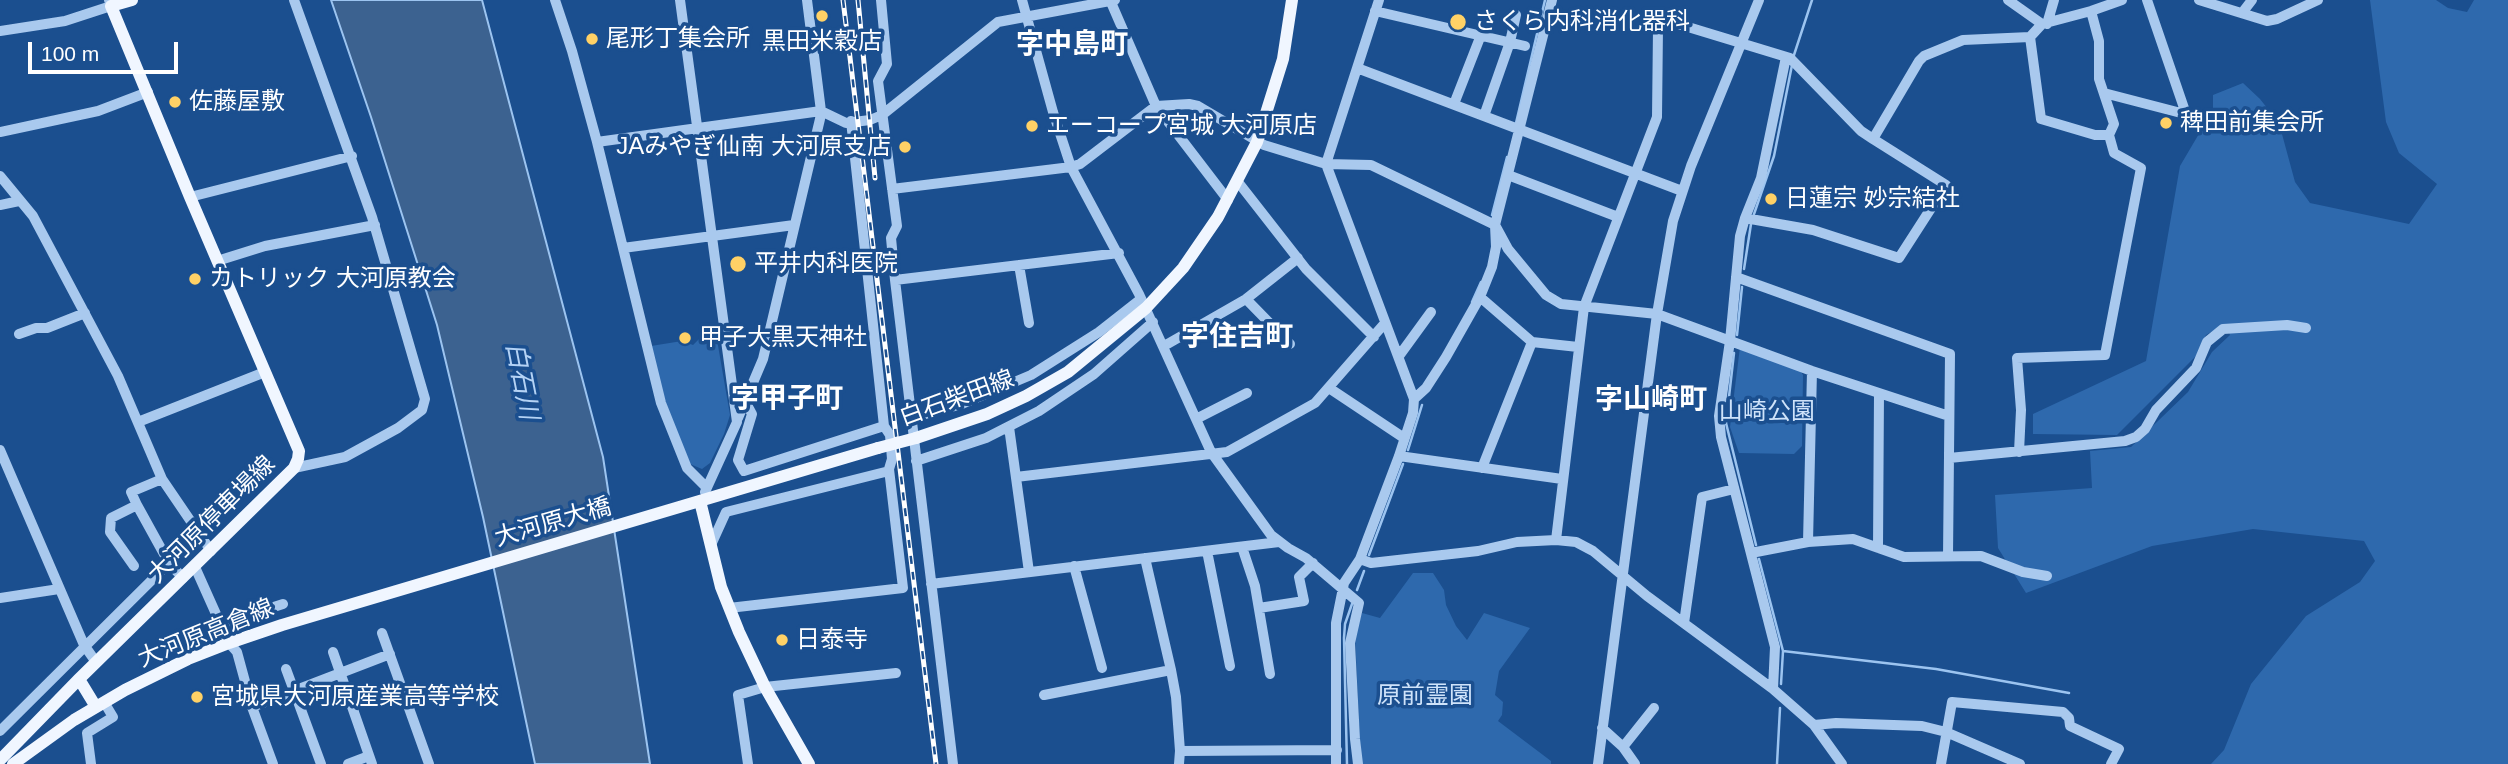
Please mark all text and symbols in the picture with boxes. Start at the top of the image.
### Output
marker: 黒田米穀店 [814,8,830,24]
place label: さくら内科消化器科 [1474,8,1690,36]
marker: さくら内科消化器科 [1448,12,1468,32]
place label: 尾形丁集会所 [606,25,750,53]
scale bar [32,28,182,72]
place label: 黒田米穀店 [762,28,882,56]
district label: 字中島町 [1016,28,1128,62]
marker: 尾形丁集会所 [584,31,600,47]
text: 100 m [41,42,99,65]
place label: 佐藤屋敷 [189,88,285,116]
marker: 佐藤屋敷 [167,94,183,110]
place label: 稗田前集会所 [2180,109,2324,137]
place label: エーコープ宮城 大河原店 [1046,112,1317,140]
marker: 稗田前集会所 [2158,115,2174,131]
marker: エーコープ宮城 大河原店 [1024,118,1040,134]
place label: JAみやぎ仙南 大河原支店 [616,133,891,161]
marker: JAみやぎ仙南 大河原支店 [897,139,913,155]
place label: 日蓮宗 妙宗結社 [1785,185,1960,213]
marker: 日蓮宗 妙宗結社 [1763,191,1779,207]
place label: 平井内科医院 [754,250,898,278]
marker: 平井内科医院 [728,254,748,274]
place label: カトリック 大河原教会 [209,265,456,293]
marker: カトリック 大河原教会 [187,271,203,287]
district label: 字住吉町 [1181,320,1293,354]
place label: 甲子大黒天神社 [699,324,867,352]
marker: 甲子大黒天神社 [677,330,693,346]
water label: 白石川 [498,340,544,422]
street label: 白石柴田線 [896,365,1018,433]
district label: 字甲子町 [731,382,843,416]
district label: 字山崎町 [1595,383,1707,417]
park label: 山崎公園 [1719,398,1815,426]
street label: 大河原停車場線 [142,450,282,590]
street label: 大河原大橋 [491,493,615,553]
street label: 大河原高倉線 [134,594,278,674]
place label: 日泰寺 [796,626,868,654]
marker: 日泰寺 [774,632,790,648]
park label: 原前霊園 [1377,682,1473,710]
place label: 宮城県大河原産業高等学校 [211,683,499,711]
marker: 宮城県大河原産業高等学校 [189,689,205,705]

